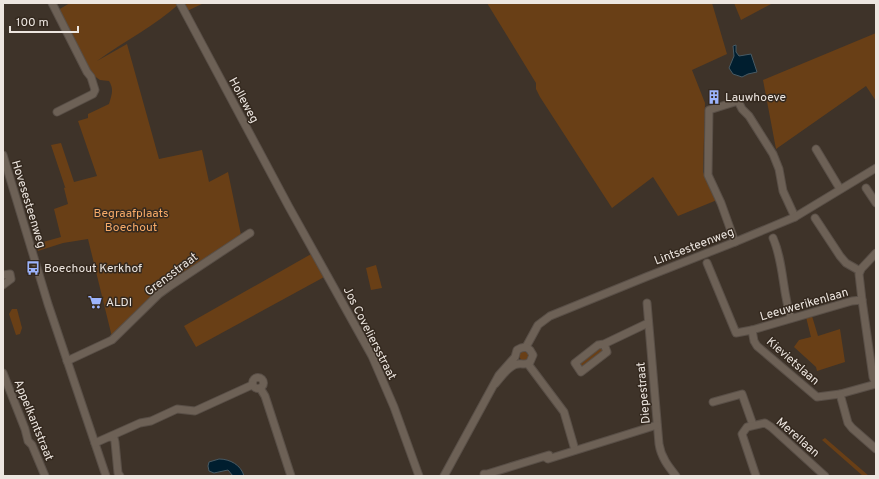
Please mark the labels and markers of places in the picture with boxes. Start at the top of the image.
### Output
building icon: Lauwhoeve [706,89,722,105]
place label: Lauwhoeve [725,90,786,106]
bus stop icon: Boechout Kerkhof [25,260,41,276]
place label: Boechout Kerkhof [44,261,142,277]
supermarket icon: ALDI [87,294,103,310]
place label: ALDI [106,295,132,311]

